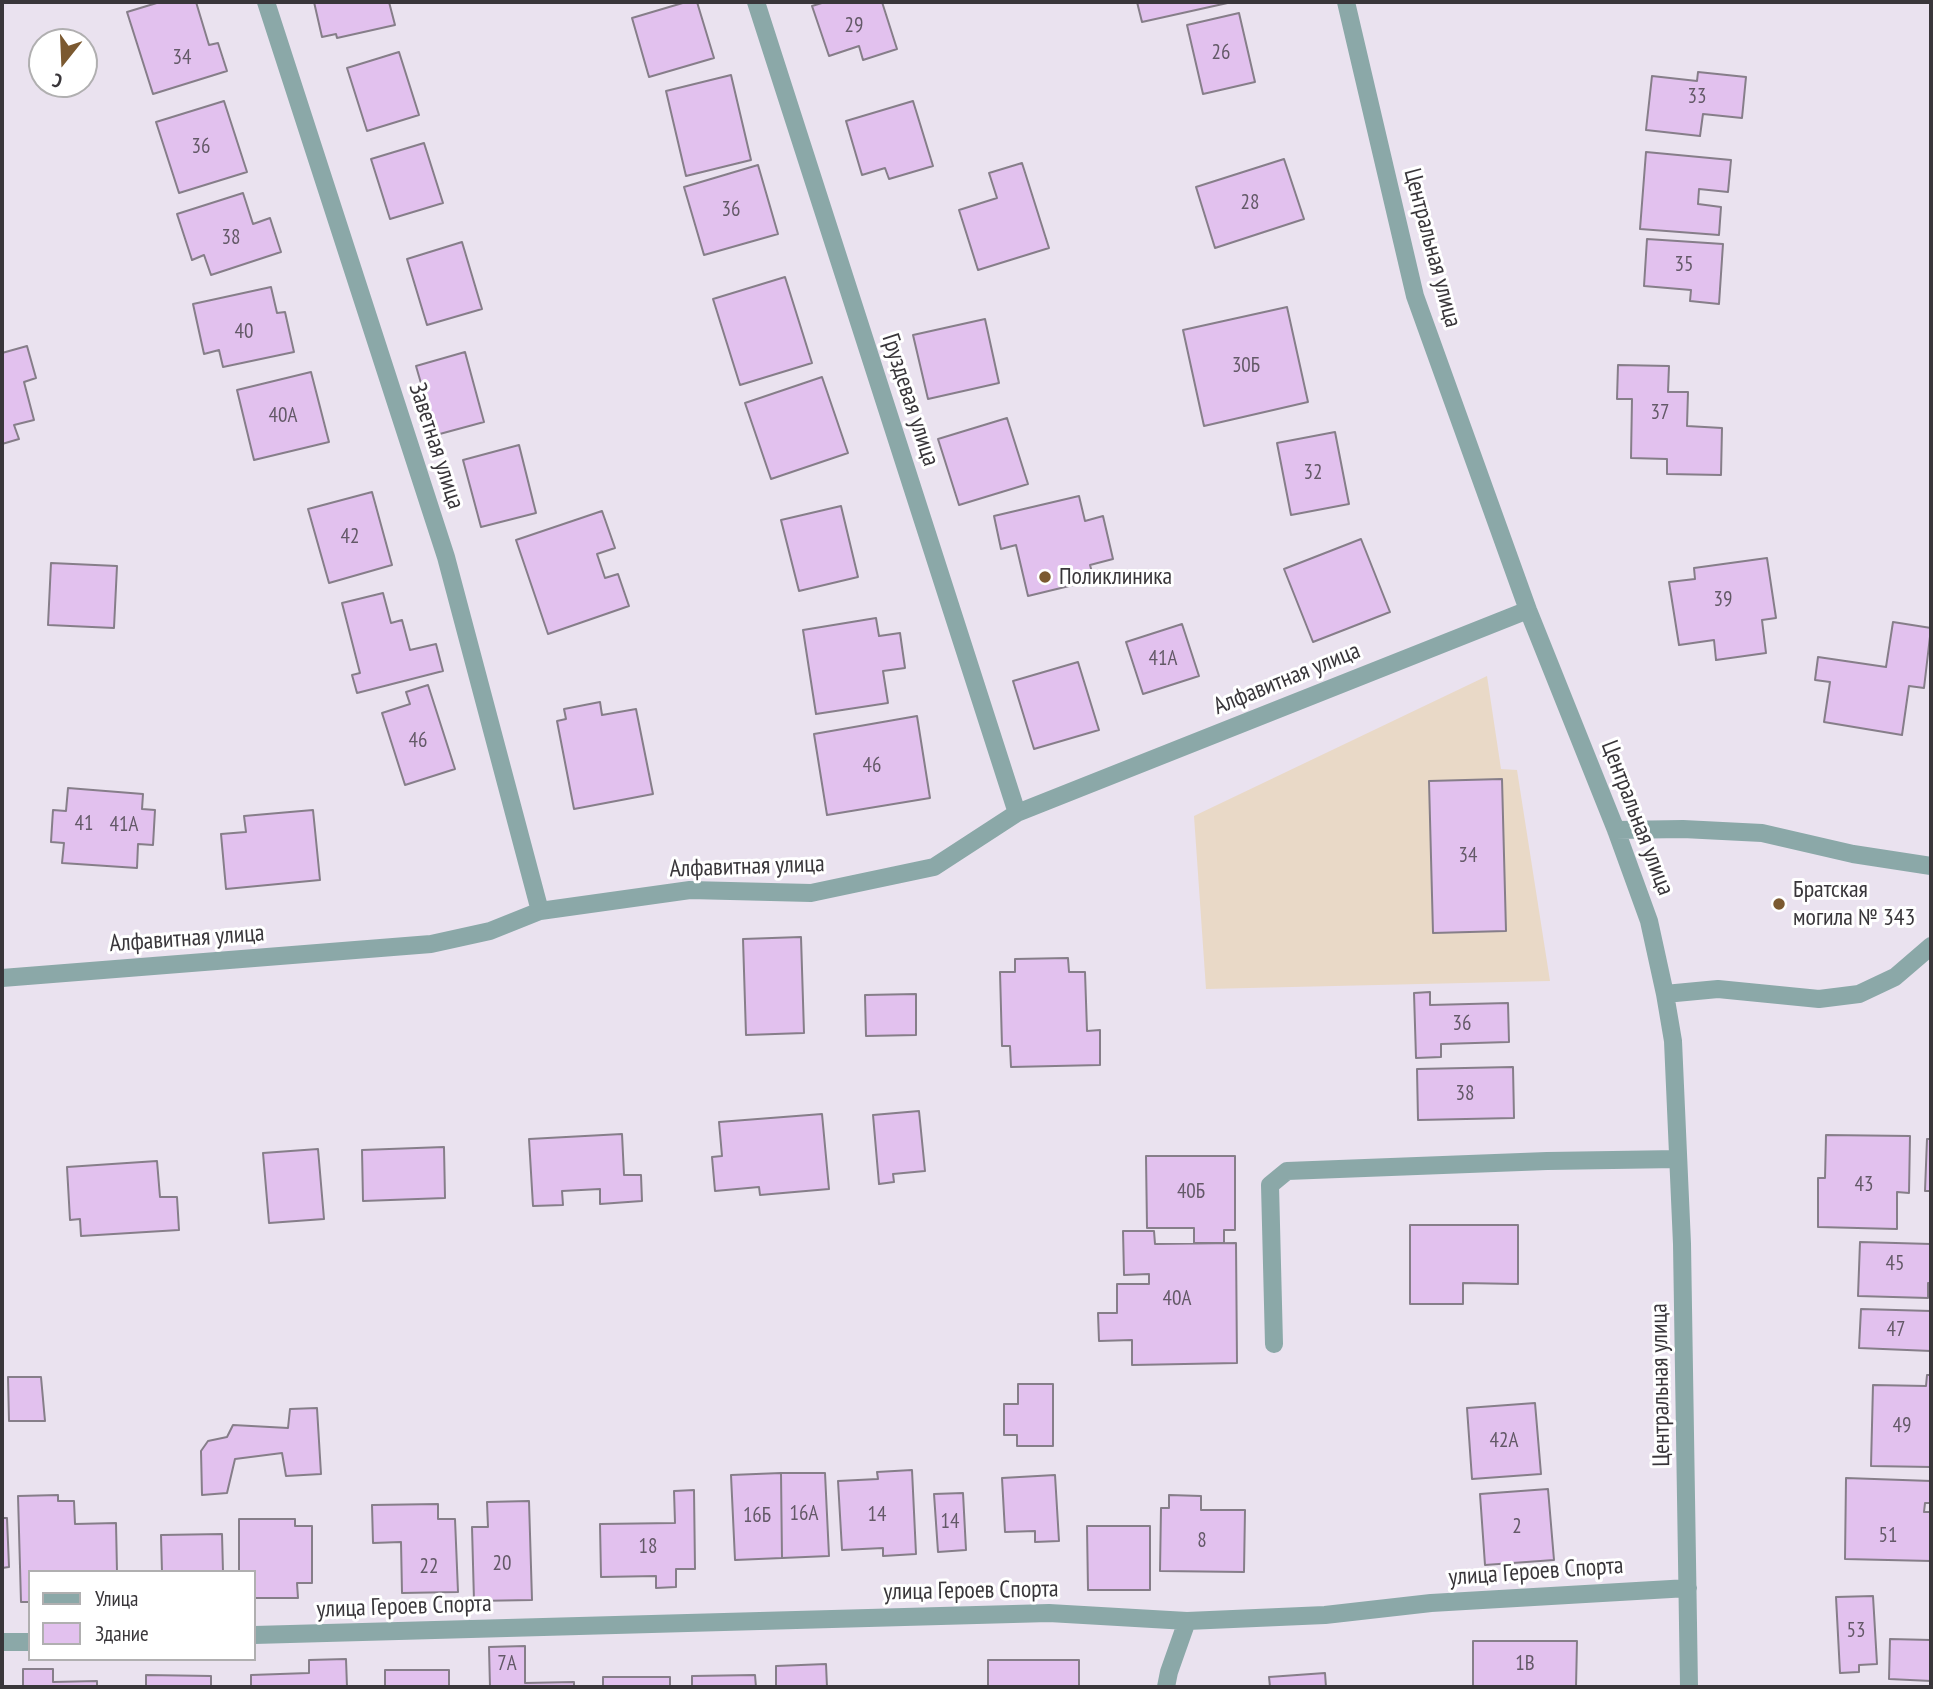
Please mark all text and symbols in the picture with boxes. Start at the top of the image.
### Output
house number: 29 [845,13,863,39]
north arrow [28,28,98,98]
house number: 26 [1212,40,1230,66]
house number: 34 [173,45,191,71]
text: С [49,68,65,94]
house number: 33 [1688,84,1706,110]
house number: 36 [192,134,210,160]
street label: Центральная улица [1397,165,1467,331]
house number: 28 [1241,190,1259,216]
house number: 36 [722,197,740,223]
house number: 38 [222,225,240,251]
house number: 35 [1675,252,1693,278]
house number: 40 [235,319,253,345]
street label: Груздевая улица [875,330,945,470]
house number: 30Б [1232,353,1260,379]
street label: Заветная улица [402,379,470,513]
house number: 37 [1651,400,1669,426]
house number: 40А [269,403,297,429]
house number: 32 [1304,460,1322,486]
house number: 42 [341,524,359,550]
place label: Поликлиника [1059,563,1172,591]
marker: Поликлиника [1037,569,1053,585]
house number: 39 [1714,587,1732,613]
street label: Алфавитная улица [1210,637,1364,721]
house number: 41А [1149,646,1177,672]
house number: 46 [409,728,427,754]
street label: Центральная улица [1594,737,1680,899]
house number: 46 [863,753,881,779]
house number: 41 [75,811,93,837]
house number: 41А [110,812,138,838]
house number: 34 [1459,843,1477,869]
street label: Алфавитная улица [669,850,825,884]
place label: Братская могила № 343 [1793,876,1915,932]
marker: Братская могила № 343 [1771,896,1787,912]
street label: Алфавитная улица [109,919,265,959]
house number: 36 [1453,1011,1471,1037]
house number: 38 [1456,1081,1474,1107]
house number: 43 [1855,1172,1873,1198]
house number: 40Б [1177,1179,1205,1205]
house number: 45 [1886,1251,1904,1277]
house number: 40А [1163,1286,1191,1312]
street label: Центральная улица [1645,1303,1677,1467]
house number: 47 [1887,1317,1905,1343]
house number: 49 [1893,1413,1911,1439]
house number: 42А [1490,1428,1518,1454]
house number: 16А [790,1501,818,1527]
house number: 14 [868,1502,886,1528]
house number: 16Б [743,1503,771,1529]
house number: 14 [941,1509,959,1535]
house number: 2 [1512,1514,1522,1540]
house number: 51 [1879,1523,1897,1549]
house number: 8 [1197,1528,1207,1554]
house number: 18 [639,1534,657,1560]
house number: 20 [493,1551,511,1577]
street label: улица Героев Спорта [1448,1552,1624,1592]
house number: 22 [420,1554,438,1580]
legend [28,1570,256,1661]
street label: улица Героев Спорта [883,1575,1059,1607]
text: Улица [95,1585,138,1612]
street label: улица Героев Спорта [316,1590,492,1624]
house number: 53 [1847,1618,1865,1644]
text: Здание [95,1620,149,1647]
house number: 7А [497,1651,517,1677]
house number: 1В [1515,1651,1535,1677]

